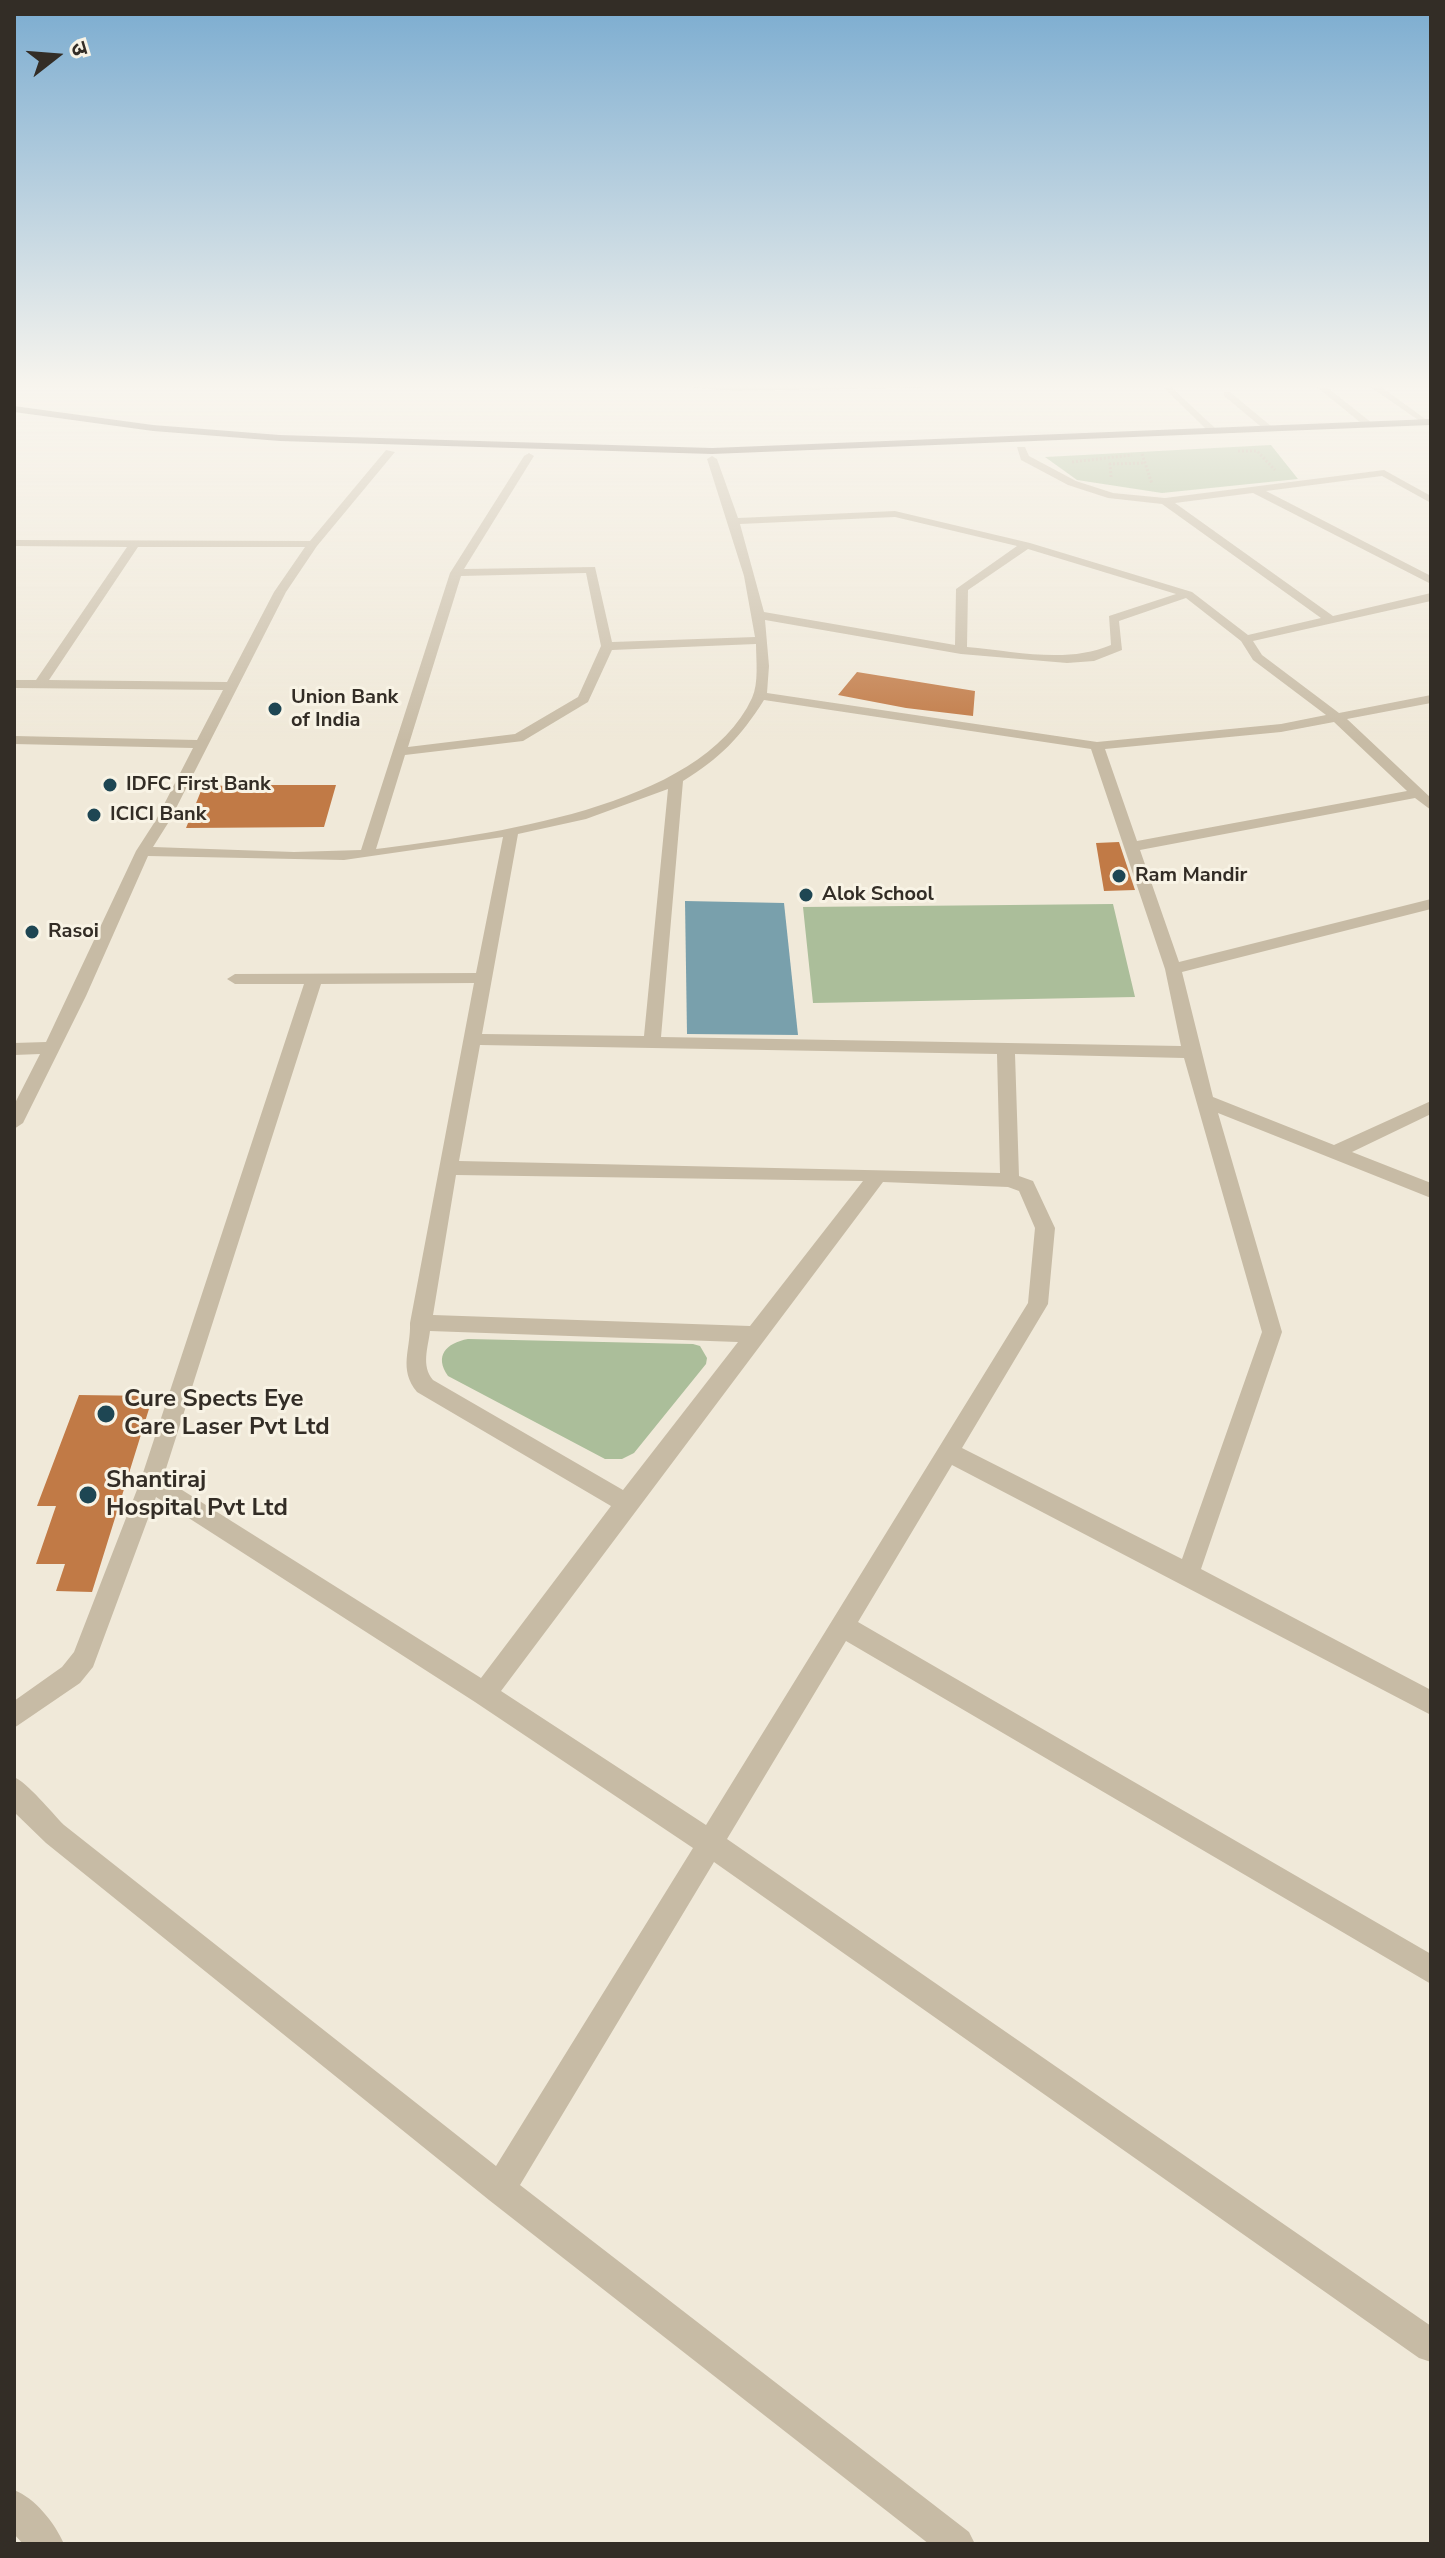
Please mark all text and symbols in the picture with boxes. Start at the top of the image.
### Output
north arrow [16,16,96,96]
text: उ [63,38,95,60]
place label: Union Bank of India [291,686,398,733]
marker: Union Bank of India [266,700,284,718]
place label: IDFC First Bank [126,773,271,797]
marker: IDFC First Bank [101,776,119,794]
place label: ICICI Bank [110,803,207,827]
marker: ICICI Bank [85,806,103,824]
place label: Ram Mandir [1135,864,1247,888]
marker: Ram Mandir [1110,867,1128,885]
place label: Alok School [822,883,934,907]
marker: Alok School [797,886,815,904]
place label: Rasoi [48,920,99,944]
marker: Rasoi [23,923,41,941]
place label: Cure Spects Eye Care Laser Pvt Ltd [124,1386,330,1442]
marker: Cure Spects Eye Care Laser Pvt Ltd [95,1403,117,1425]
place label: Shantiraj Hospital Pvt Ltd [106,1467,288,1523]
marker: Shantiraj Hospital Pvt Ltd [77,1484,99,1506]

